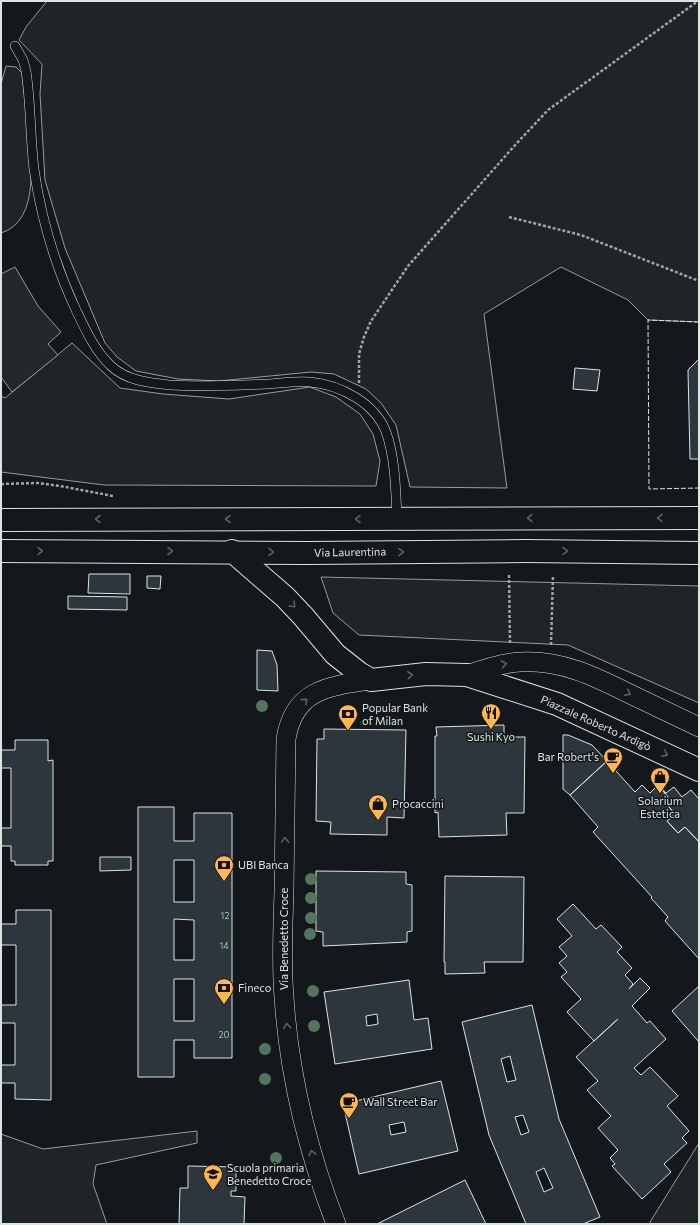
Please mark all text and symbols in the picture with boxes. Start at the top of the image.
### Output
one-way arrow [355,514,361,523]
one-way arrow [527,514,533,522]
one-way arrow [657,514,663,522]
one-way arrow [95,515,101,523]
one-way arrow [225,515,231,523]
street label: Via Laurentina [314,544,386,559]
one-way arrow [37,547,43,555]
one-way arrow [167,547,173,555]
one-way arrow [562,547,568,555]
one-way arrow [268,548,274,556]
one-way arrow [398,548,404,556]
one-way arrow [288,600,296,608]
one-way arrow [501,661,507,669]
one-way arrow [407,671,413,680]
one-way arrow [624,688,632,696]
street label: Piazzale Roberto Ardigò [539,692,654,753]
one-way arrow [300,698,308,706]
place label: Popular Bank of Milan [362,701,428,727]
restaurant icon: Sushi Kyo [480,702,502,730]
bank icon: Popular Bank of Milan [337,703,359,731]
place label: Sushi Kyo [467,730,515,743]
cafe icon: Bar Robert's [602,746,624,774]
one-way arrow [660,749,668,757]
place label: Bar Robert's [538,750,599,763]
shop icon: Solarium Estetica [649,766,671,794]
shop icon: Procaccini [367,793,389,821]
place label: Solarium Estetica [638,794,682,820]
place label: Procaccini [392,797,444,810]
one-way arrow [281,837,289,843]
bank icon: UBI Banca [213,854,235,882]
place label: UBI Banca [238,858,289,871]
street label: Via Benedetto Croce [277,888,290,990]
house number: 12 [221,910,229,921]
house number: 14 [219,940,229,951]
bank icon: Fineco [213,977,235,1005]
place label: Fineco [238,981,272,994]
one-way arrow [282,1023,291,1029]
house number: 20 [219,1029,230,1040]
cafe icon: Wall Street Bar [338,1091,360,1119]
place label: Wall Street Bar [363,1095,438,1108]
one-way arrow [308,1150,317,1157]
place label: Scuola primaria Benedetto Croce [227,1161,311,1187]
school or university icon: Scuola primaria Benedetto Croce [202,1163,224,1191]

